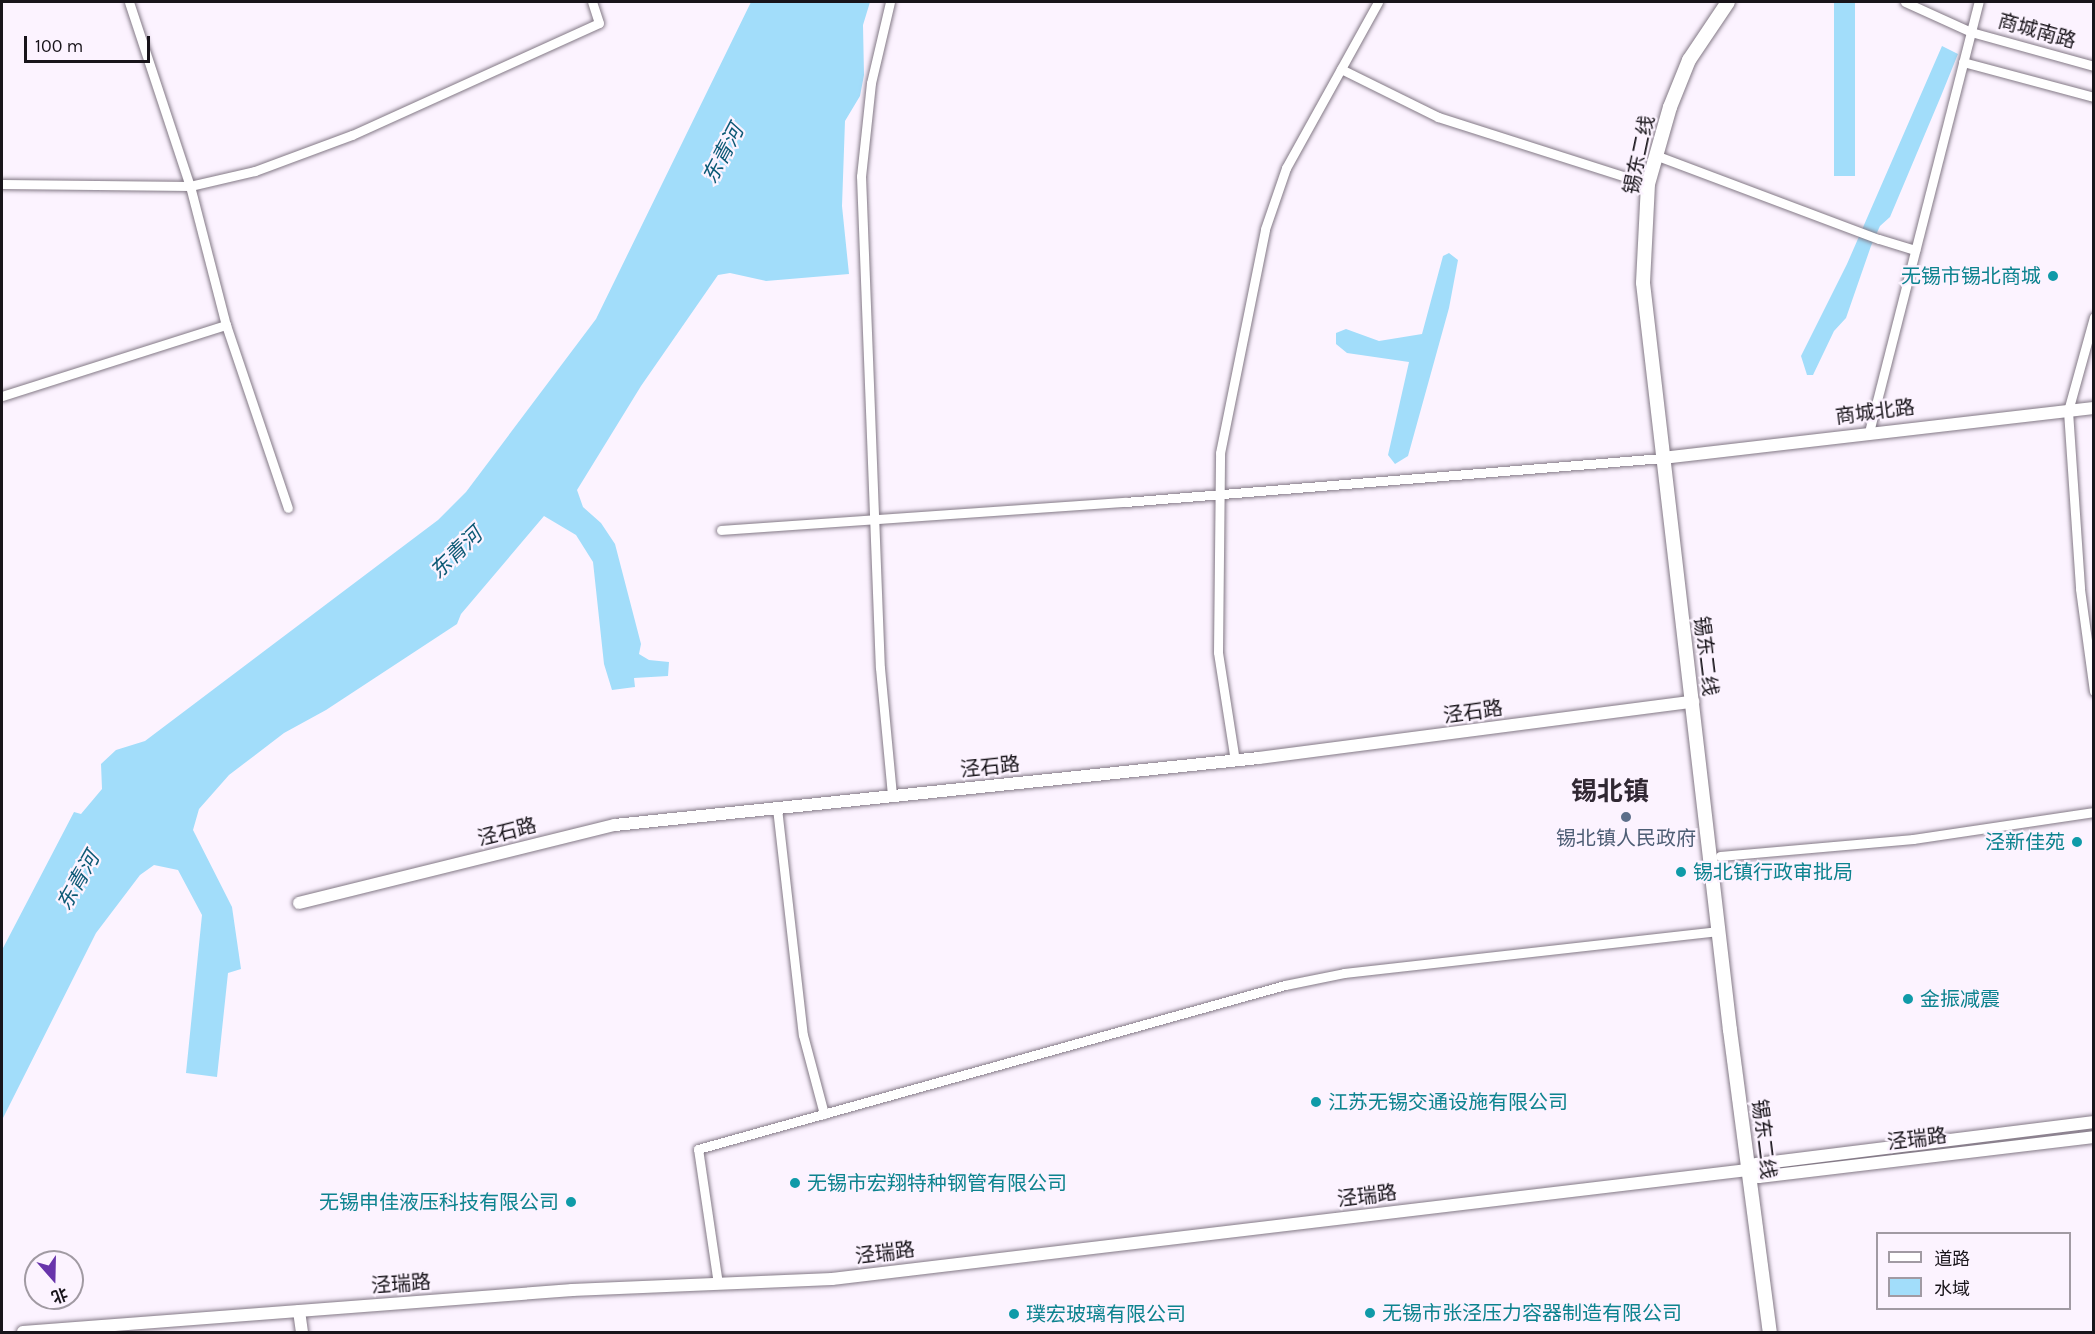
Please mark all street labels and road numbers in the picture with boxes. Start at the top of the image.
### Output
street label: 商城南路 [1995,8,2079,54]
street label: 锡东二线 [1619,113,1659,197]
street label: 商城北路 [1834,395,1916,429]
street label: 锡东二线 [1689,615,1723,697]
street label: 泾石路 [1442,696,1504,728]
street label: 泾石路 [959,752,1021,782]
street label: 泾石路 [475,813,539,851]
street label: 锡东二线 [1747,1098,1781,1180]
street label: 泾瑞路 [1886,1123,1948,1155]
street label: 泾瑞路 [1336,1180,1398,1212]
street label: 泾瑞路 [854,1237,916,1269]
street label: 泾瑞路 [370,1270,432,1298]

